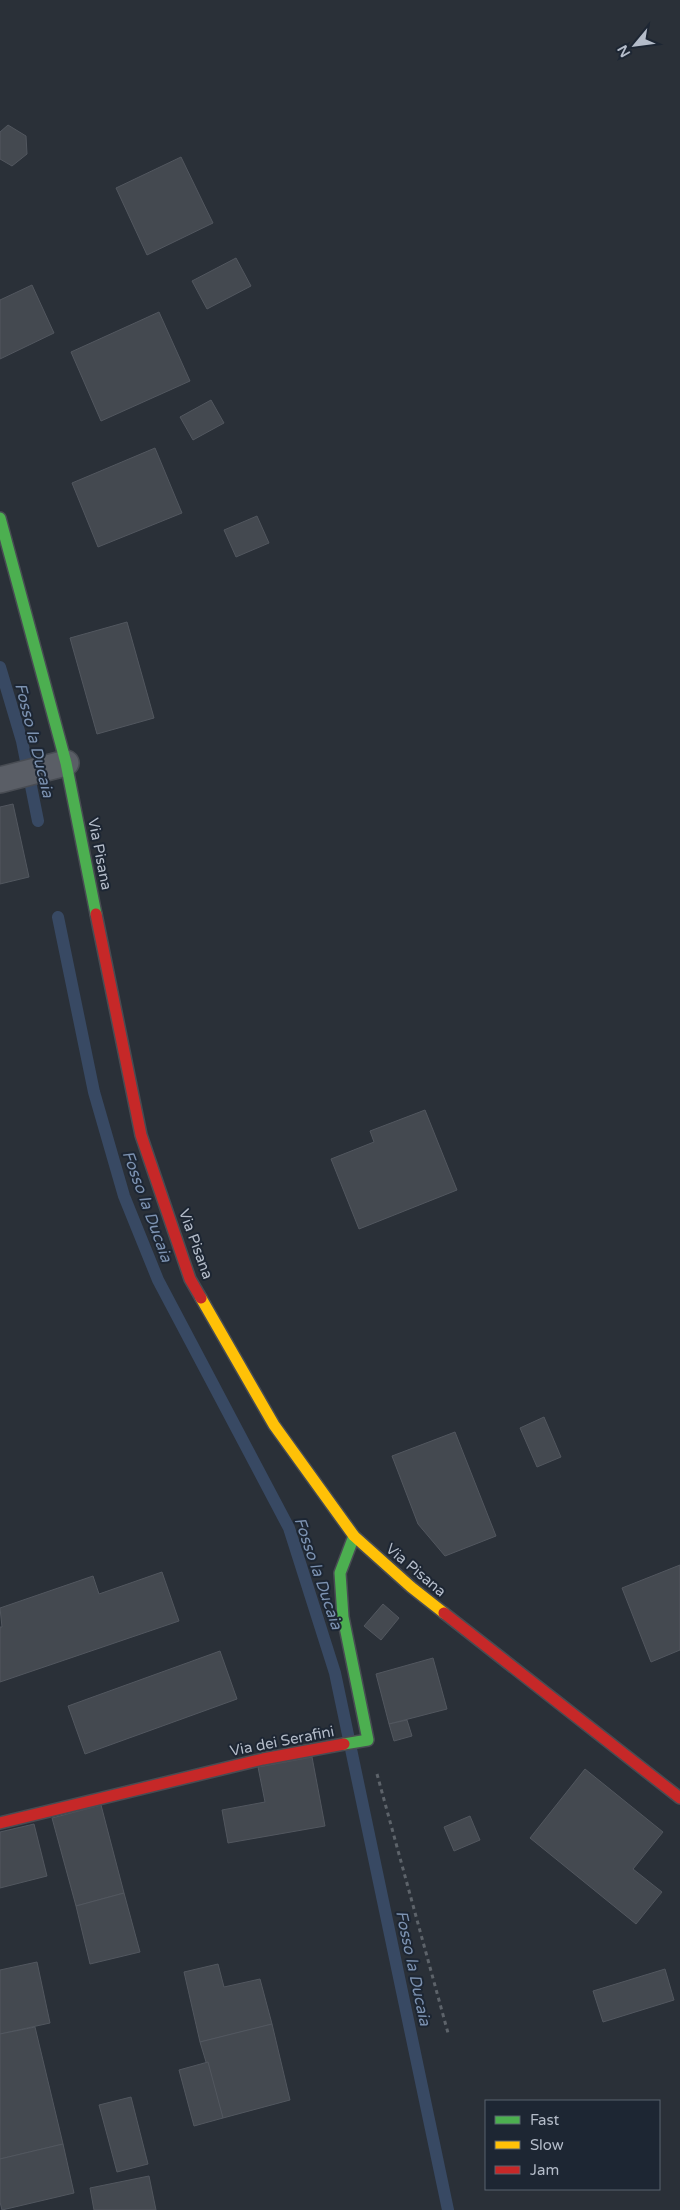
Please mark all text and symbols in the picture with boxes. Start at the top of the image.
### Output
north arrow [610,20,660,70]
text: N [614,42,634,60]
water label: Fosso la Ducaia [10,681,58,801]
street label: Via Pisana [84,816,116,892]
water label: Fosso la Ducaia [118,1148,177,1266]
street label: Via Pisana [175,1207,217,1281]
water label: Fosso la Ducaia [289,1515,347,1633]
street label: Via Pisana [382,1540,450,1600]
street label: Via dei Serafini [228,1722,336,1760]
water label: Fosso la Ducaia [391,1909,435,2029]
legend [485,2100,660,2190]
text: Fast [530,2111,560,2129]
text: Slow [530,2136,564,2154]
text: Jam [530,2161,559,2179]

